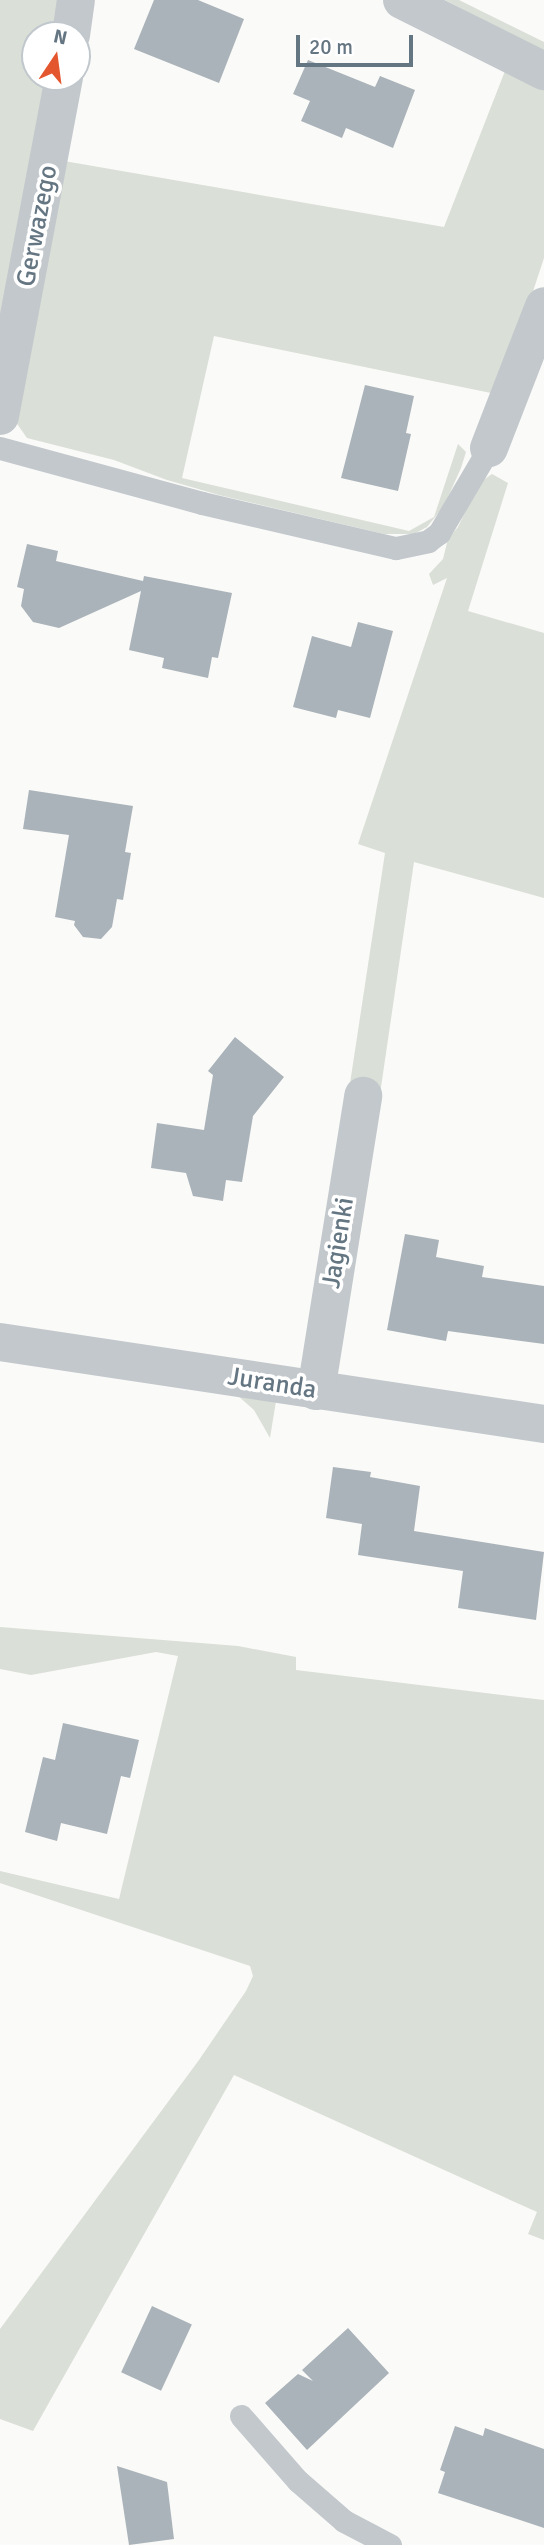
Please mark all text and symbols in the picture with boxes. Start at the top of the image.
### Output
north arrow [21,21,91,91]
scale bar [299,21,416,65]
text: N [51,24,69,51]
text: 20 m [309,34,353,60]
street label: Gerwazego [11,163,65,289]
street label: Jagienki [316,1195,362,1291]
street label: Juranda [225,1362,319,1406]

